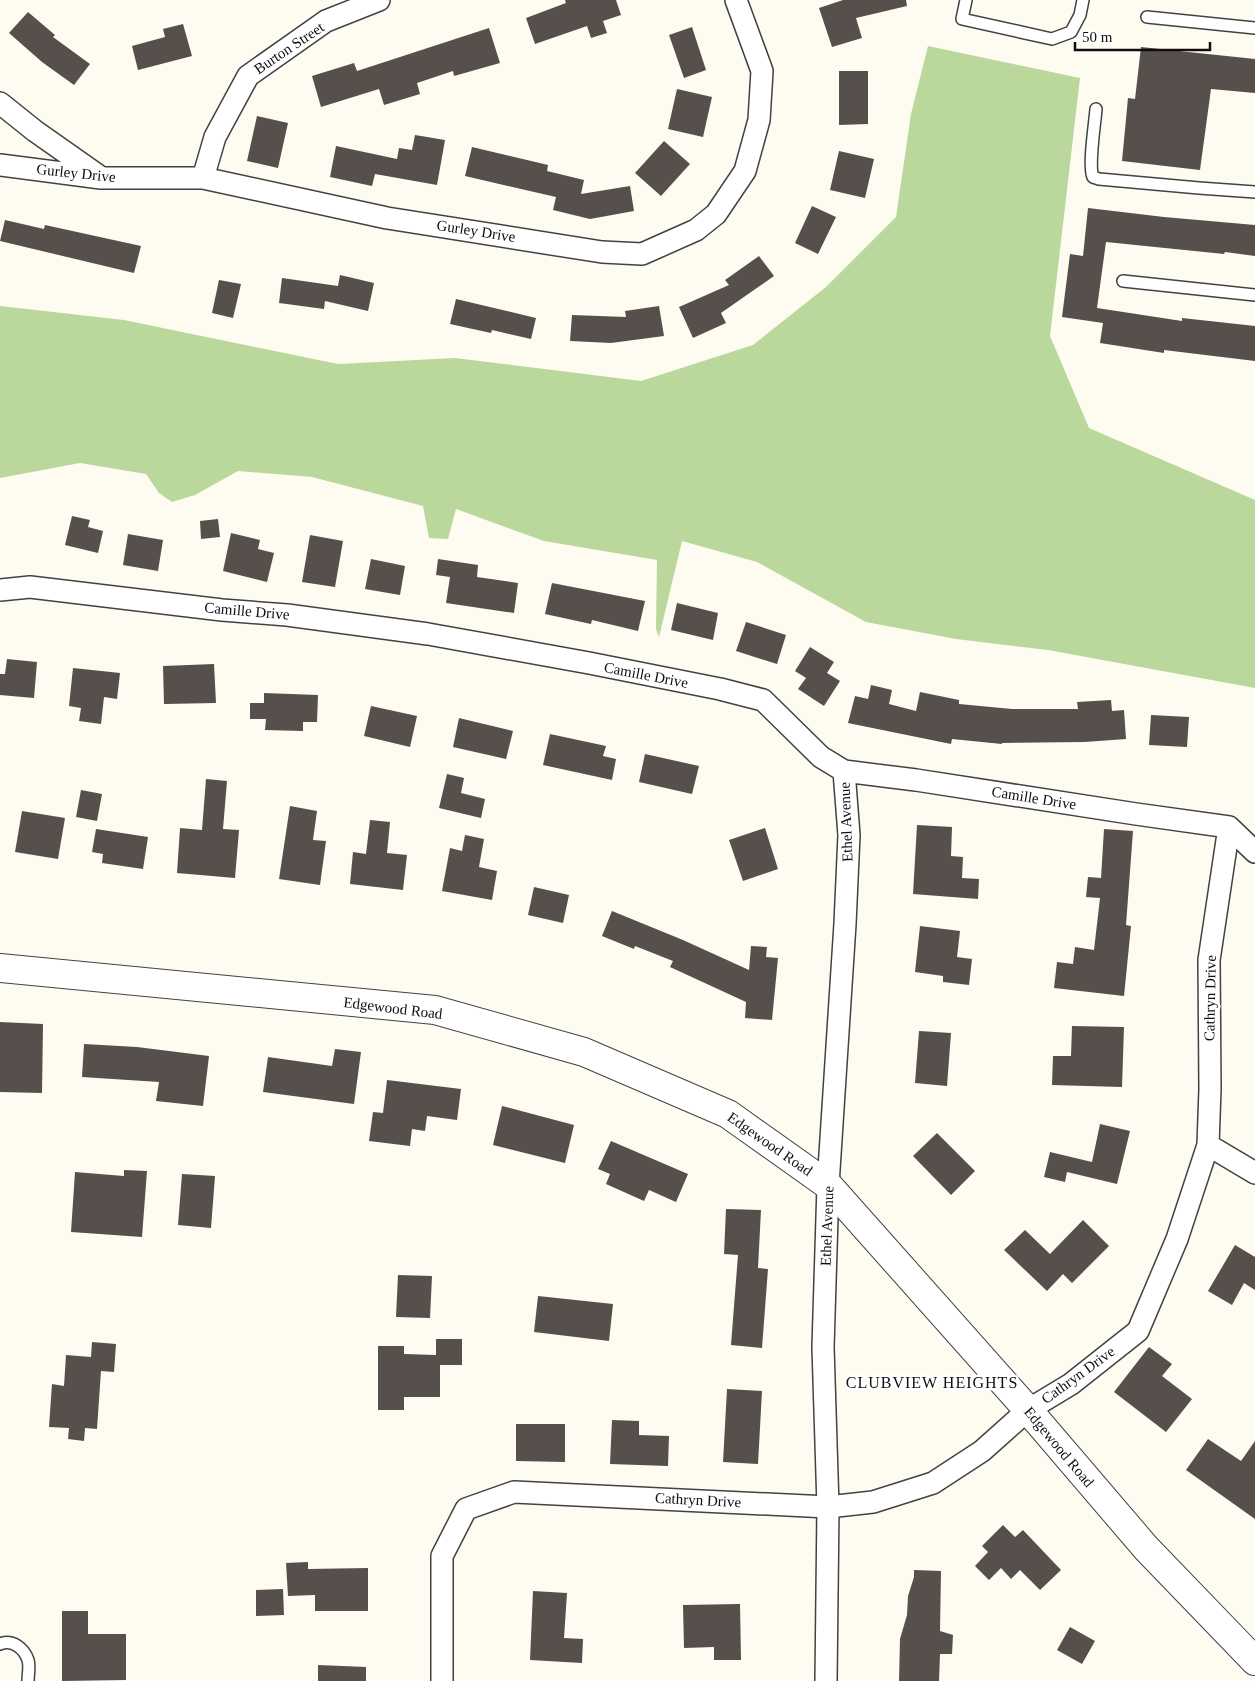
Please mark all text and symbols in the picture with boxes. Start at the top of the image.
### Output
street label: Burton Street [251,18,327,77]
scale bar [1075,20,1210,52]
text: 50 m [1082,29,1113,45]
street label: Gurley Drive [36,161,117,185]
street label: Gurley Drive [435,217,517,245]
street label: Camille Drive [204,599,291,623]
street label: Camille Drive [603,659,690,691]
street label: Ethel Avenue [837,781,855,862]
street label: Camille Drive [991,783,1078,813]
street label: Cathryn Drive [1201,954,1219,1041]
street label: Edgewood Road [343,994,444,1022]
street label: Edgewood Road [725,1109,816,1179]
street label: Ethel Avenue [818,1185,836,1266]
street label: Cathryn Drive [1038,1343,1118,1407]
district label: CLUBVIEW HEIGHTS [846,1374,1018,1391]
street label: Edgewood Road [1021,1404,1097,1491]
street label: Cathryn Drive [655,1490,742,1510]

